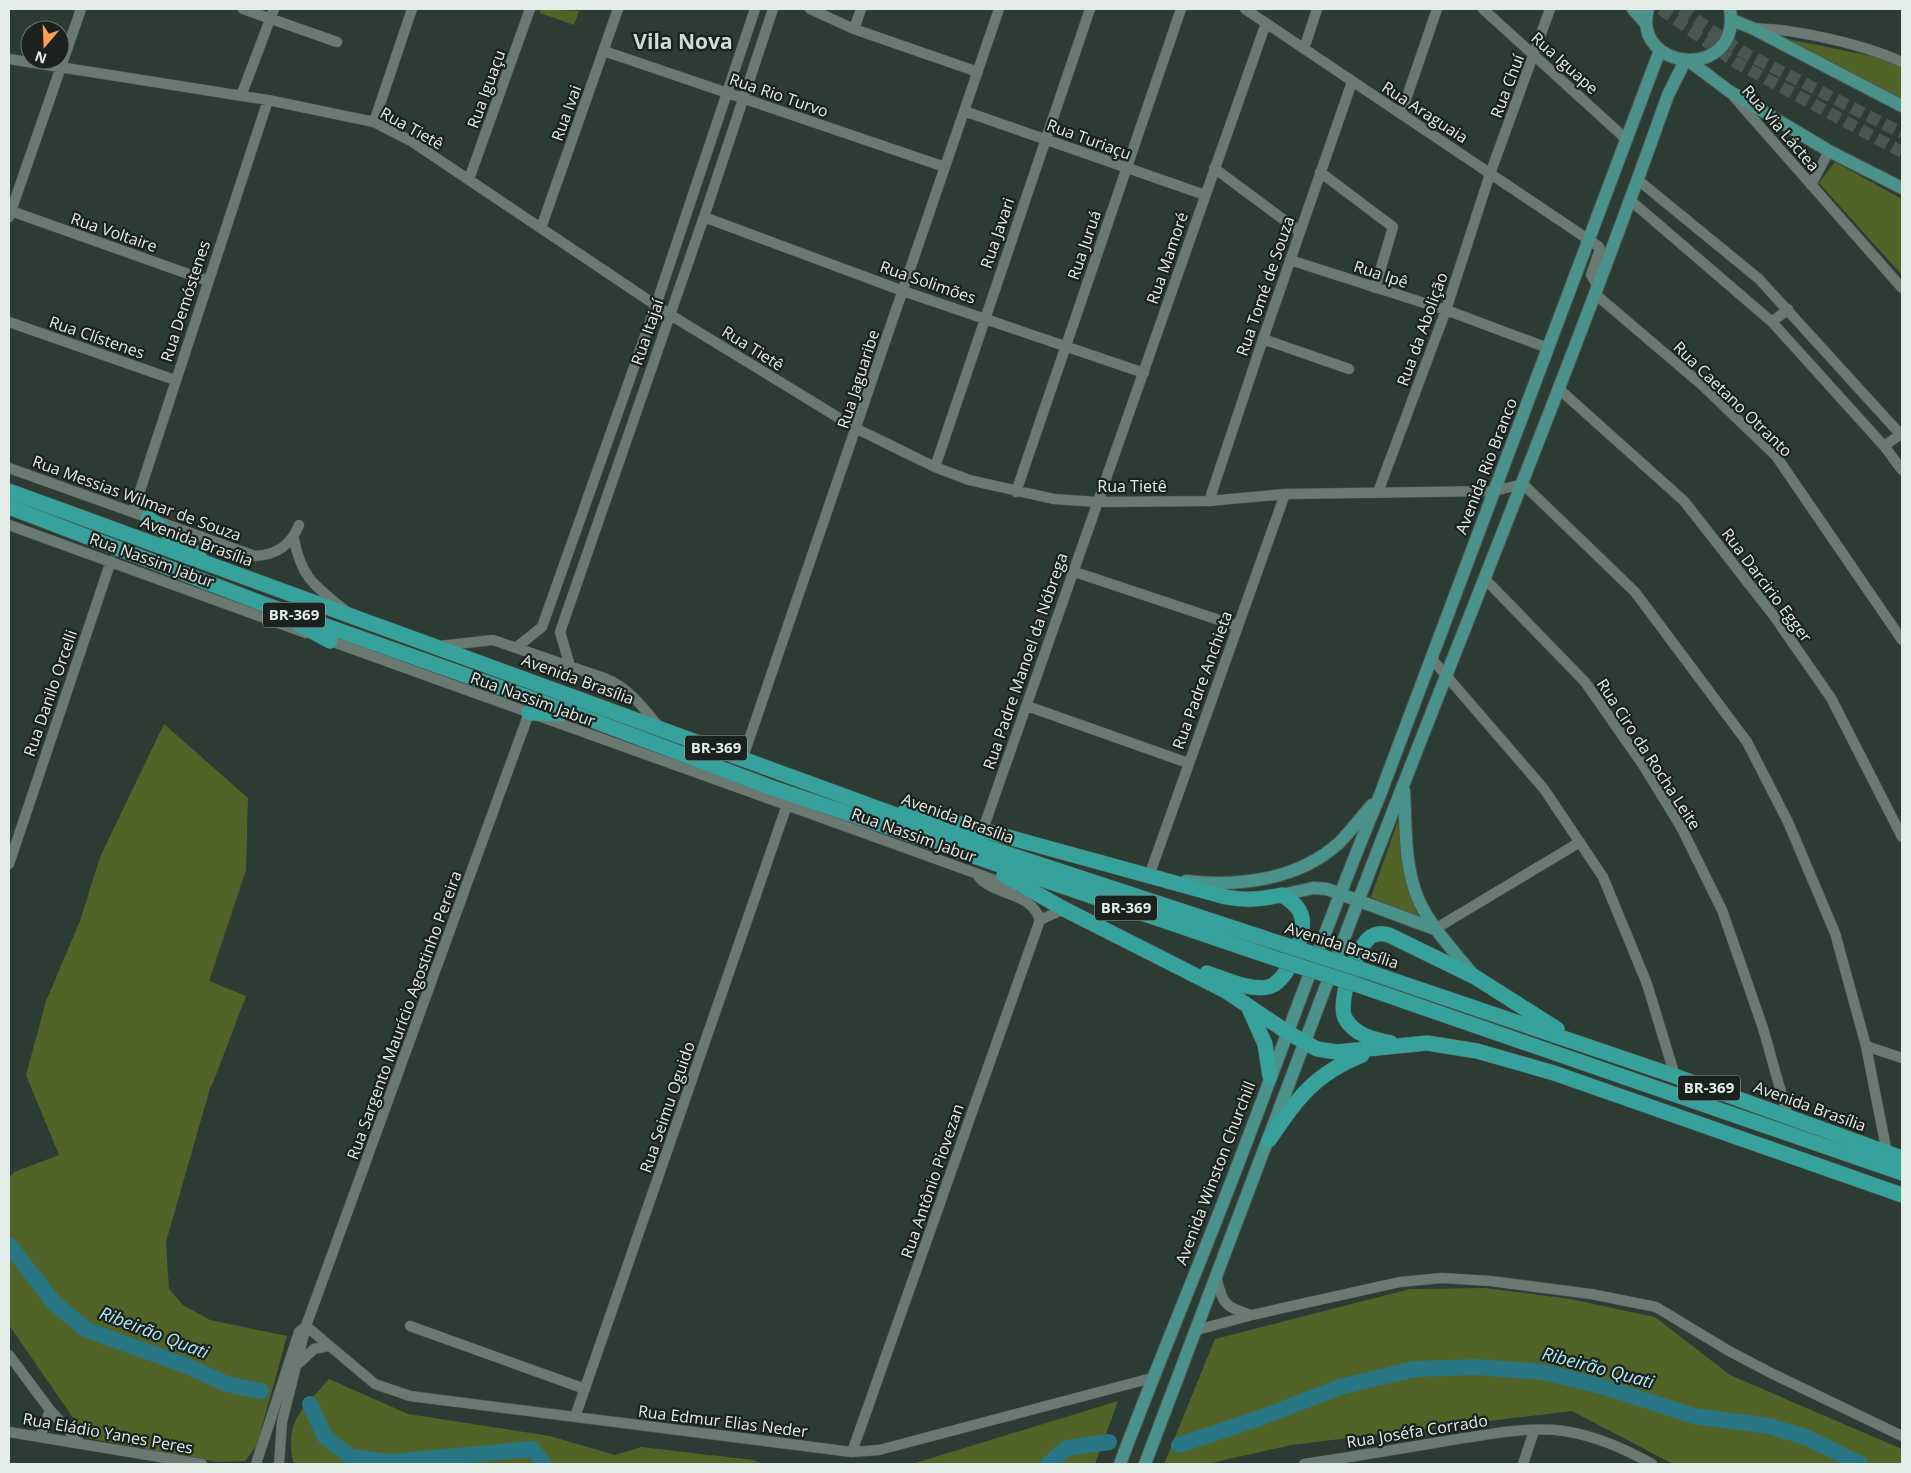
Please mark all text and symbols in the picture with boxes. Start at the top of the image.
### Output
north arrow [20,20,70,70]
district label: Vila Nova [633,27,733,55]
street label: Rua Iguape [1527,27,1603,99]
text: N [32,47,49,69]
street label: Rua Iguaçu [462,47,510,131]
street label: Rua Chuí [1485,50,1530,121]
street label: Rua Rio Turvo [727,68,831,122]
street label: Rua Araguaia [1378,76,1472,148]
street label: Rua Via Láctea [1737,80,1825,176]
street label: Rua Ivai [546,82,586,144]
street label: Rua Tietê [376,102,448,154]
street label: Rua Turiaçu [1044,114,1134,164]
street label: Rua Javari [975,195,1019,271]
street label: Rua Voltaire [68,207,160,257]
street label: Rua Juruá [1062,207,1106,283]
street label: Rua Mamoré [1141,209,1193,307]
street label: Rua Tomé de Souza [1231,213,1299,359]
street label: Rua Demóstenes [155,237,215,365]
street label: Rua Solimões [877,255,979,309]
street label: Rua Ipê [1351,255,1411,293]
street label: Rua da Abolição [1391,269,1453,389]
street label: Rua Itajaí [625,295,669,368]
street label: Rua Clístenes [46,310,148,364]
street label: Rua Tietê [718,320,788,376]
street label: Rua Jaguaribe [832,327,884,431]
street label: Rua Caetano Otranto [1669,336,1797,462]
street label: Avenida Rio Branco [1450,395,1522,537]
street label: Rua Messias Wilmar de Souza [29,450,245,546]
street label: Rua Tietê [1097,475,1167,497]
street label: Avenida Brasília [138,510,256,572]
street label: Rua Darcirio Egger [1717,523,1817,647]
street label: Rua Nassim Jabur [87,527,218,593]
street label: Rua Padre Manoel da Nóbrega [977,550,1073,772]
road number: BR-369 [263,602,325,628]
street label: Rua Padre Anchieta [1167,608,1237,752]
street label: Rua Danilo Orcelli [18,627,82,759]
street label: Avenida Brasília [519,648,637,710]
street label: Rua Nassim Jabur [468,666,599,732]
street label: Rua Ciro da Rocha Leite [1592,674,1706,834]
road number: BR-369 [685,736,747,760]
street label: Avenida Brasília [899,787,1017,849]
street label: Rua Nassim Jabur [849,802,980,868]
street label: Rua Sargento Maurício Agostinho Pereira [341,868,467,1162]
road number: BR-369 [1095,896,1157,920]
street label: Avenida Brasília [1282,916,1402,974]
street label: Rua Seimu Oguido [634,1038,700,1176]
street label: Avenida Brasília [1751,1075,1869,1137]
road number: BR-369 [1678,1076,1740,1100]
street label: Avenida Winston Churchill [1170,1078,1260,1268]
street label: Rua Antônio Piovezan [895,1101,969,1261]
water label: Ribeirão Quati [96,1300,213,1364]
water label: Ribeirão Quati [1540,1341,1657,1394]
street label: Rua Edmur Elias Neder [637,1400,810,1442]
street label: Rua Eládio Yanes Peres [21,1407,195,1459]
street label: Rua Joséfa Corrado [1345,1409,1489,1453]

